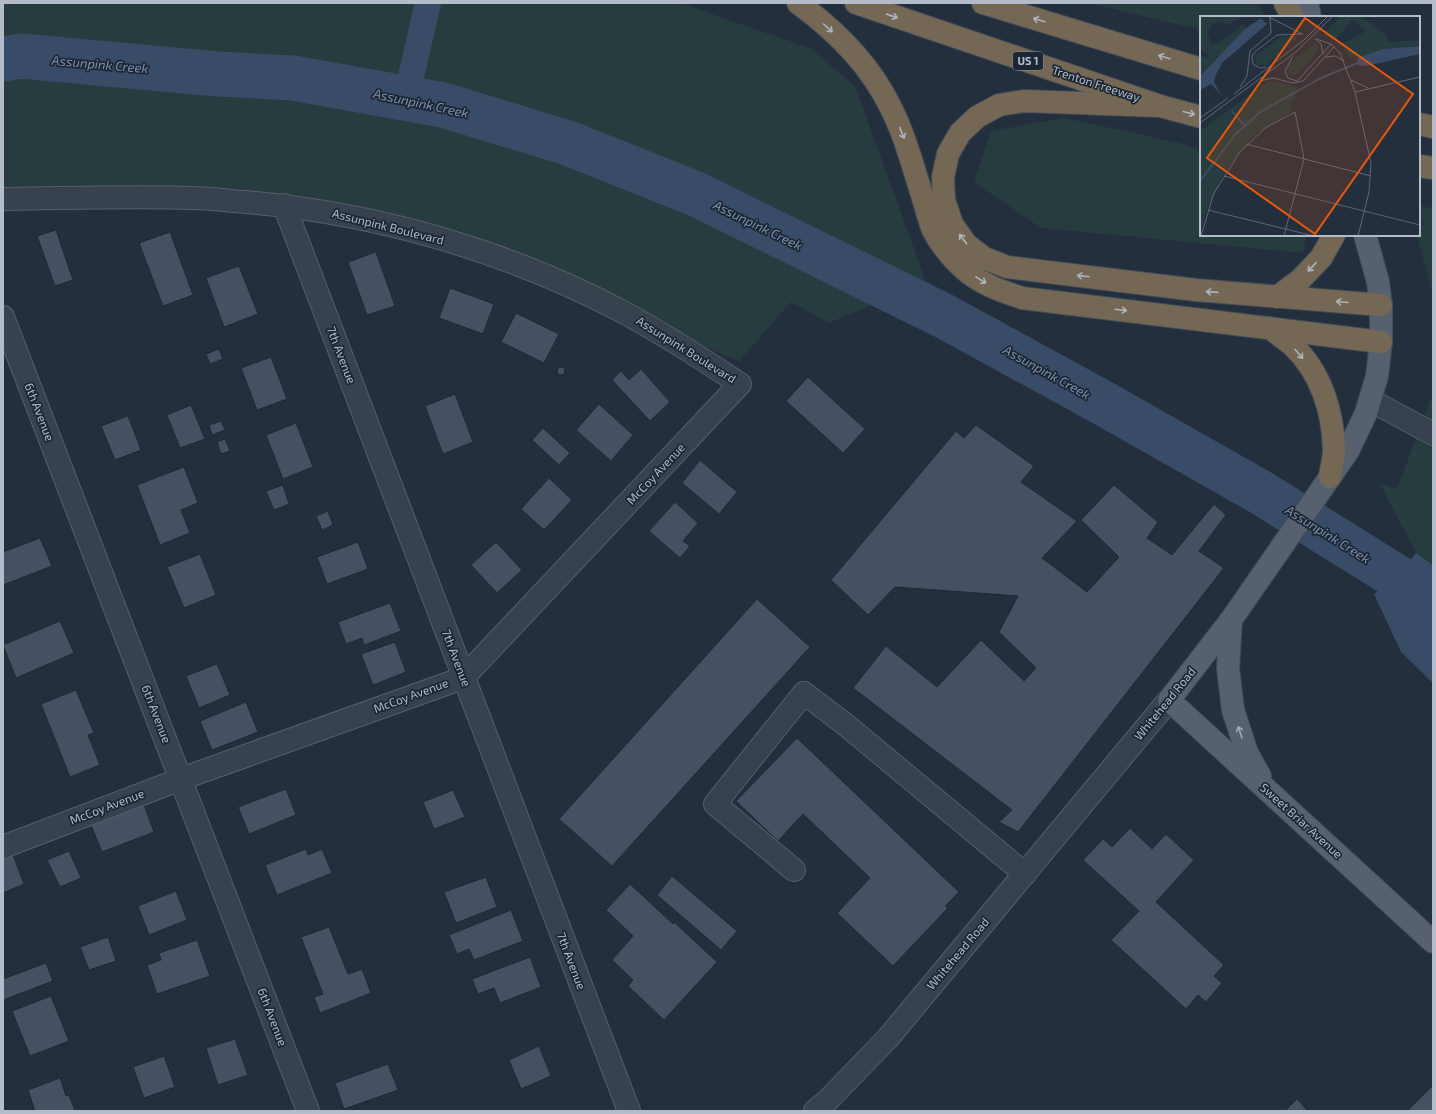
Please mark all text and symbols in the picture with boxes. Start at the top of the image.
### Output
one-way arrow [886,12,898,20]
one-way arrow [1033,16,1046,23]
inset map [1200,16,1420,236]
one-way arrow [823,23,833,33]
water label: Assunpink Creek [50,52,149,76]
road number: US 1 [1013,52,1043,70]
one-way arrow [1157,53,1170,60]
street label: Trenton Freeway [1051,62,1143,104]
water label: Assunpink Creek [371,85,470,121]
one-way arrow [1182,110,1195,118]
one-way arrow [898,127,906,139]
water label: Assunpink Creek [710,196,805,254]
street label: Assunpink Boulevard [331,205,446,247]
one-way arrow [959,234,967,245]
one-way arrow [1307,262,1317,272]
one-way arrow [1077,273,1090,280]
one-way arrow [975,277,987,285]
one-way arrow [1206,288,1219,295]
one-way arrow [1336,298,1349,305]
one-way arrow [1114,306,1127,313]
street label: Assunpink Boulevard [634,313,739,385]
street label: 7th Avenue [325,324,359,385]
water label: Assunpink Creek [1000,341,1094,403]
one-way arrow [1294,348,1303,359]
street label: 6th Avenue [22,381,57,443]
street label: McCoy Avenue [623,440,687,507]
water label: Assunpink Creek [1282,501,1374,567]
street label: 7th Avenue [440,627,474,688]
street label: Whitehead Road [1131,664,1198,743]
street label: McCoy Avenue [371,675,450,715]
street label: 6th Avenue [139,683,174,745]
one-way arrow [1236,726,1243,739]
street label: Sweet Briar Avenue [1258,780,1346,861]
street label: McCoy Avenue [67,785,146,827]
street label: Whitehead Road [923,915,991,992]
street label: 7th Avenue [555,930,589,991]
street label: 6th Avenue [255,986,290,1048]

